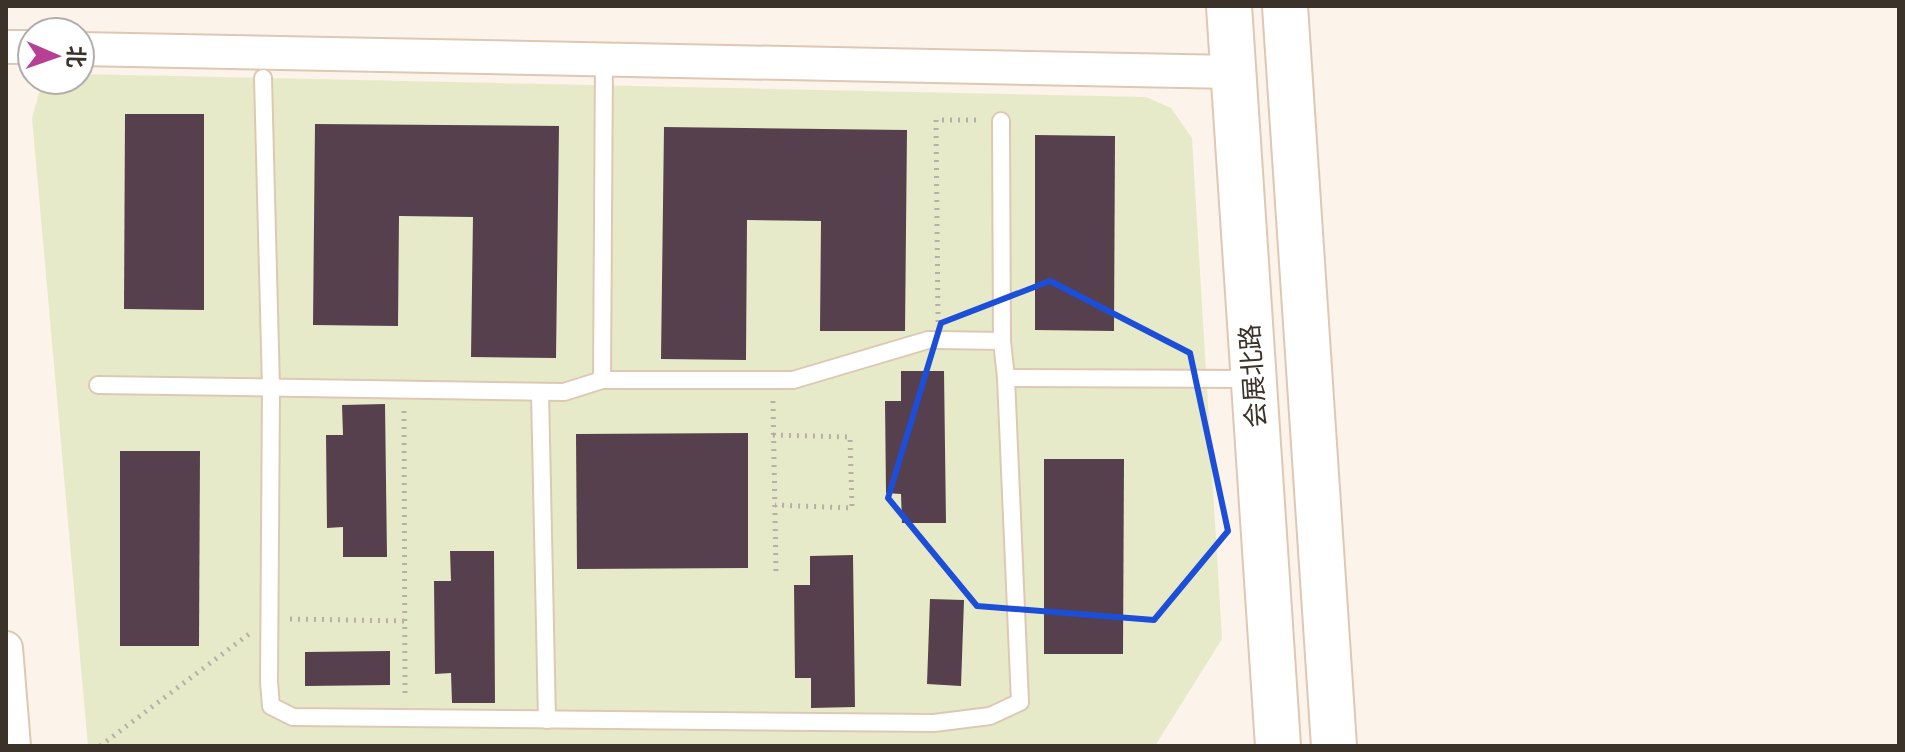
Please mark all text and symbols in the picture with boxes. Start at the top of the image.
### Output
north arrow [16,16,96,96]
text: 北 [62,45,89,68]
street label: 会展北路 [1233,323,1273,429]

